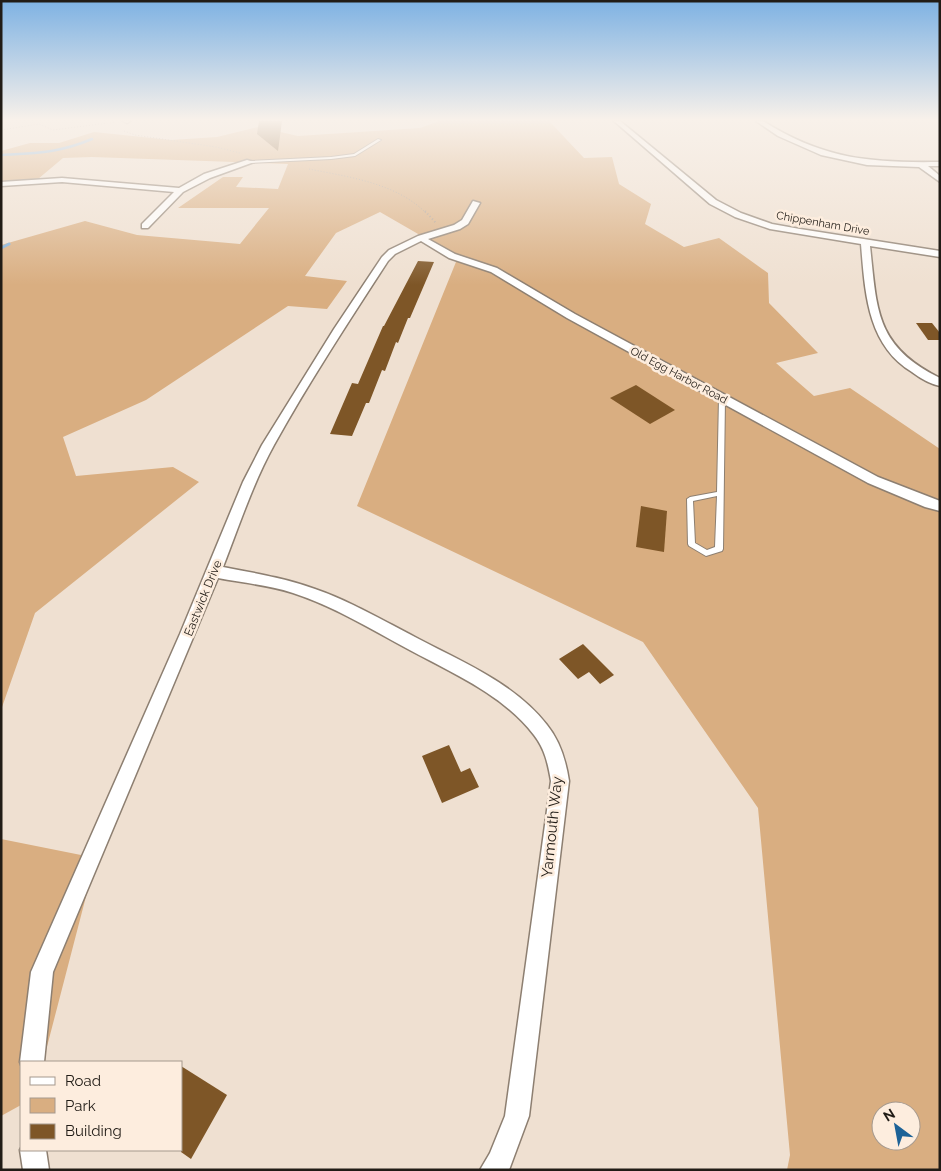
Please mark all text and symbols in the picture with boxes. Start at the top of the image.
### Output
street label: Chippenham Drive [775,209,871,238]
street label: Old Egg Harbor Road [628,344,730,407]
street label: Eastwick Drive [181,558,225,638]
street label: Yarmouth Way [538,776,566,878]
legend [20,1061,182,1151]
text: Road [65,1072,101,1090]
text: Park [65,1097,96,1115]
north arrow [871,1101,921,1151]
text: N [880,1105,898,1125]
text: Building [65,1122,122,1140]

